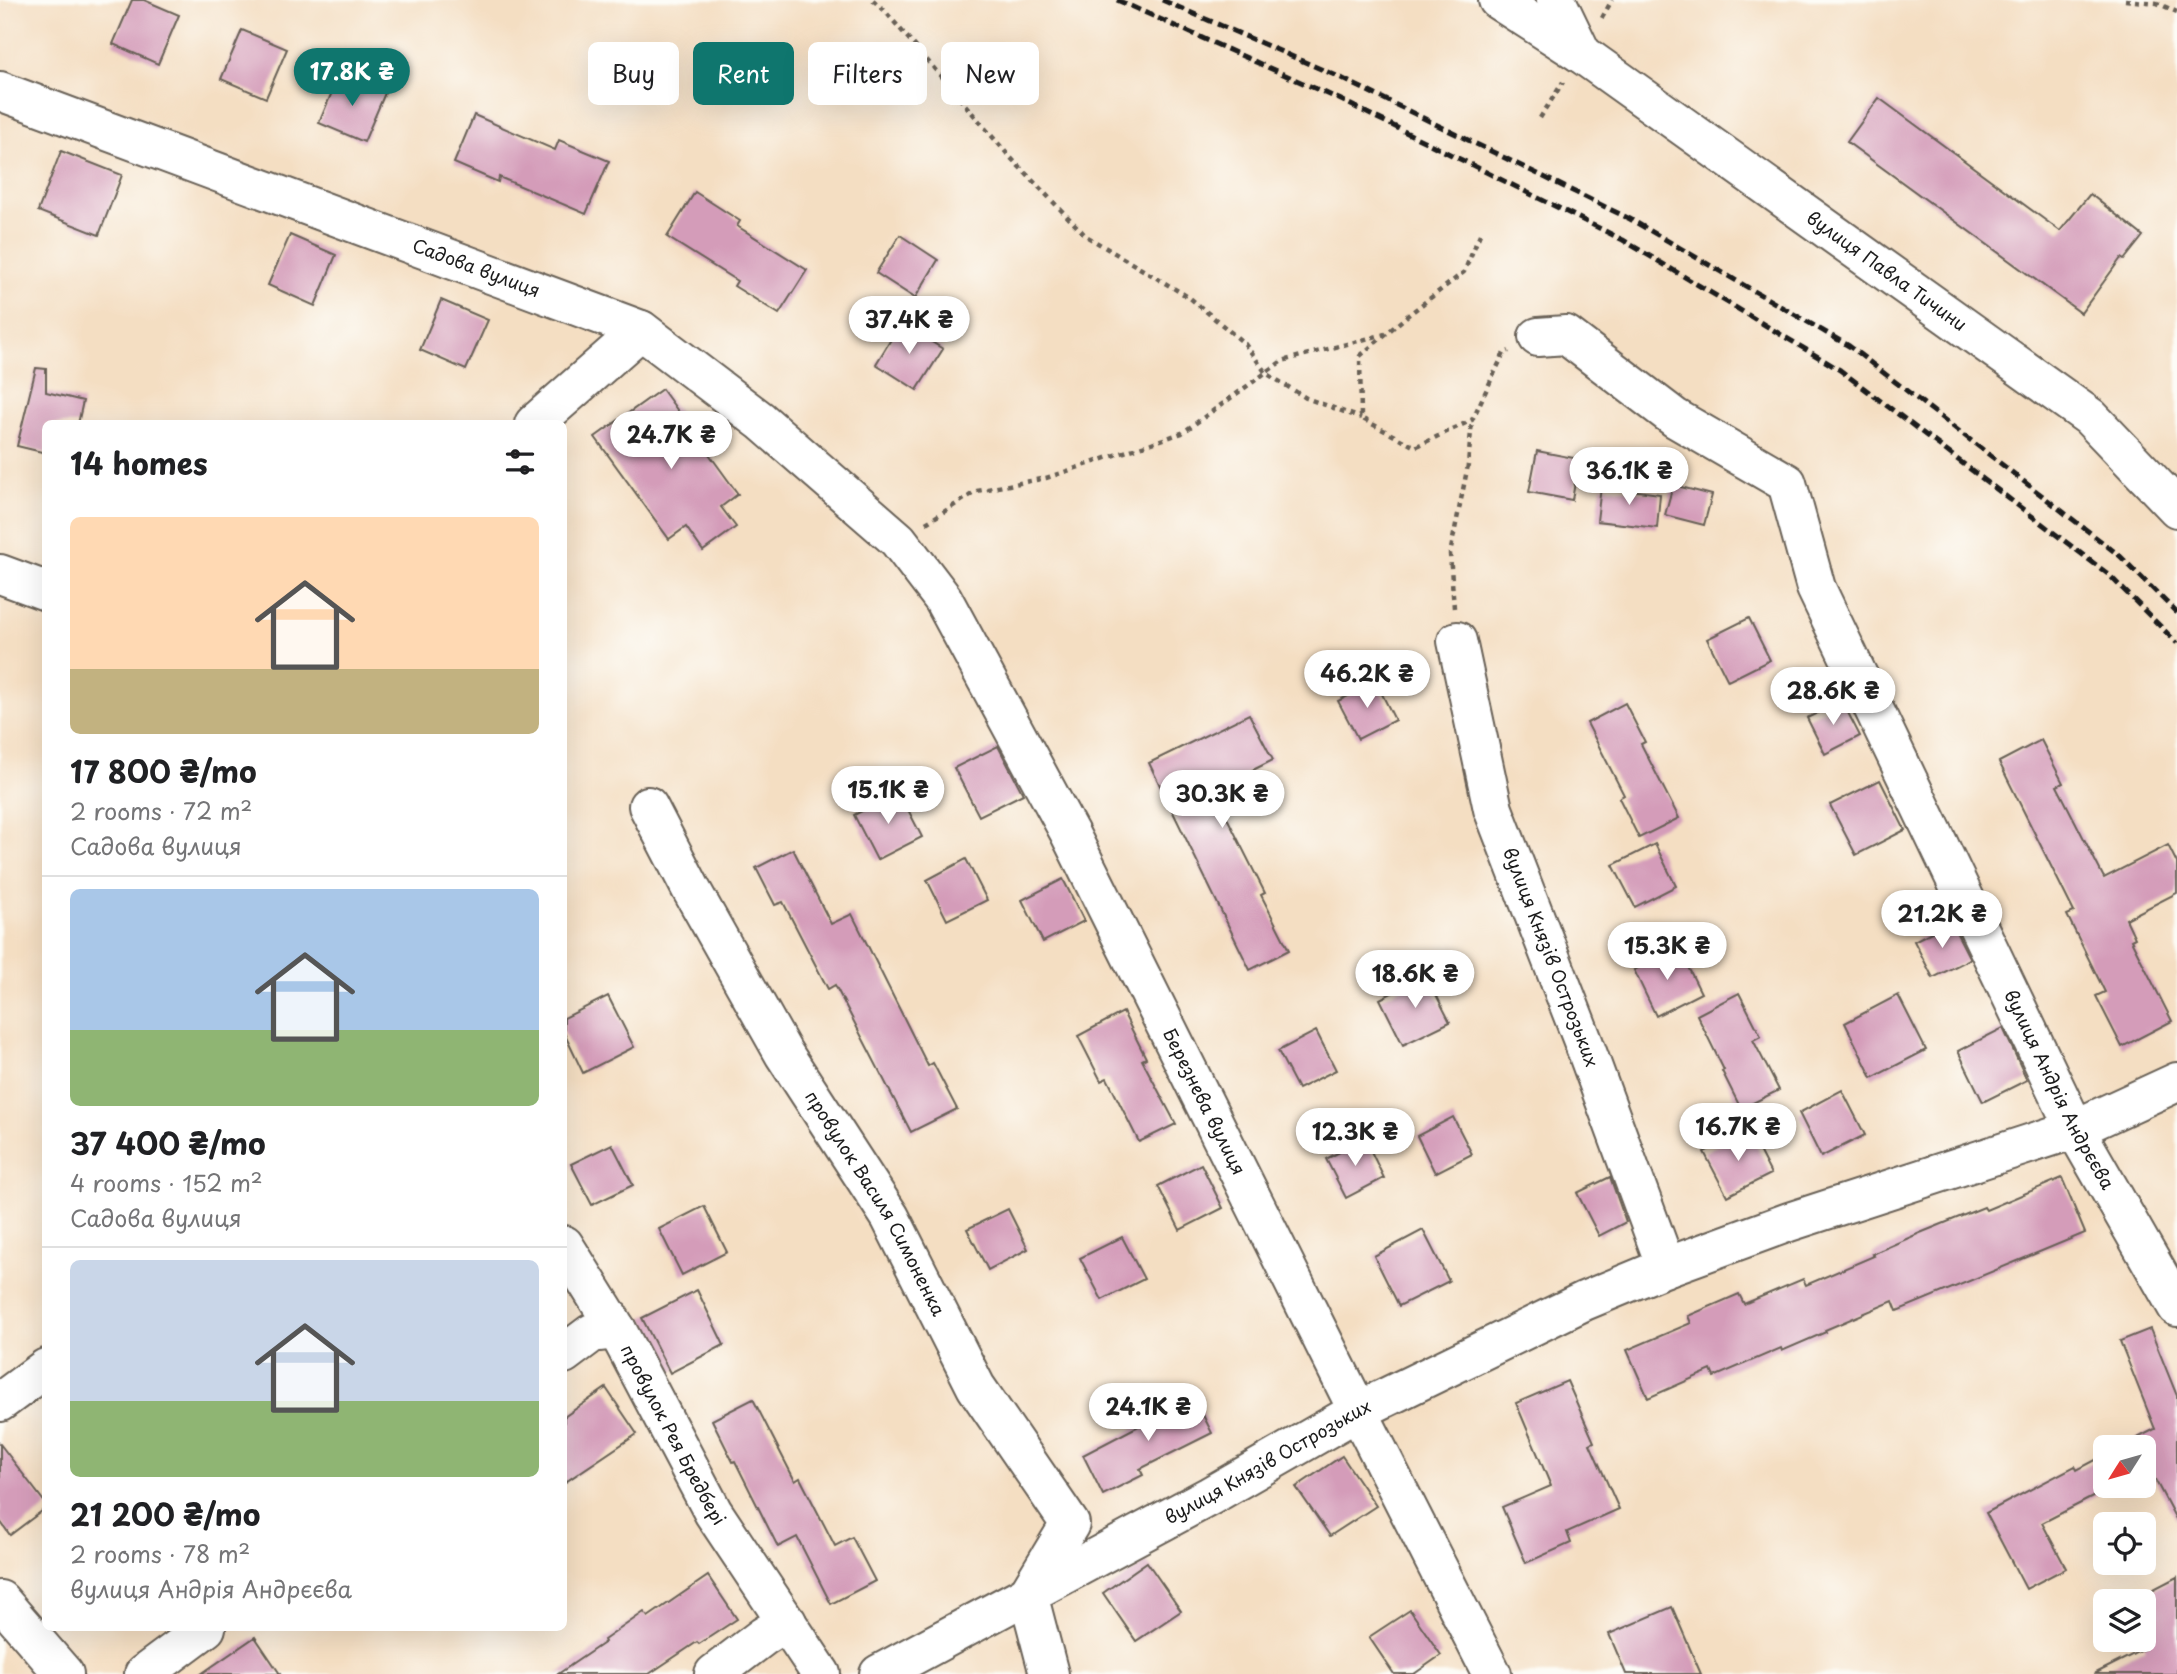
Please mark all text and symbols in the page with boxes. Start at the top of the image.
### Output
chip: Buy [588,42,679,105]
chip: Rent [693,42,794,105]
chip: Filters [808,42,927,105]
chip: New [941,42,1039,105]
pin: 17.8K ₴ [287,48,417,108]
text: 17.8K ₴ [310,53,394,88]
street label: вулиця Павла Тичини [1801,204,1973,337]
street label: Садова вулиця [409,231,544,303]
pin: 37.4K ₴ [844,296,974,356]
text: 37.4K ₴ [865,301,953,336]
pin: 24.7K ₴ [606,412,736,471]
text: 24.7K ₴ [626,416,716,451]
text: 14 homes [70,440,208,485]
icon: filters [501,443,539,481]
pin: 36.1K ₴ [1564,448,1694,507]
text: 36.1K ₴ [1585,452,1673,487]
icon: home [242,562,368,688]
pin: 46.2K ₴ [1302,650,1432,710]
text: 46.2K ₴ [1320,655,1414,690]
pin: 28.6K ₴ [1768,668,1898,727]
text: 28.6K ₴ [1786,672,1880,707]
text: 17 800 ₴/mo [70,748,257,793]
pin: 15.1K ₴ [823,766,953,826]
pin: 30.3K ₴ [1157,770,1287,830]
text: 15.1K ₴ [847,771,929,806]
text: 30.3K ₴ [1175,775,1269,810]
text: 2 rooms · 72 m² [70,793,252,828]
text: Садова вулиця [70,828,242,863]
street label: вулиця Князів Острозьких [1497,843,1606,1070]
pin: 21.2K ₴ [1877,890,2007,950]
text: 21.2K ₴ [1897,895,1987,930]
pin: 15.3K ₴ [1602,922,1732,982]
text: 15.3K ₴ [1624,927,1710,962]
icon: home [242,934,368,1060]
pin: 18.6K ₴ [1350,950,1480,1010]
text: 18.6K ₴ [1371,955,1459,990]
street label: вулиця Андрія Андрєєва [1998,985,2122,1195]
street label: Березнева вулиця [1157,1023,1253,1179]
street label: провулок Василя Симоненка [799,1085,953,1321]
pin: 16.7K ₴ [1673,1104,1803,1163]
pin: 12.3K ₴ [1290,1108,1420,1168]
text: 16.7K ₴ [1695,1108,1781,1143]
text: 12.3K ₴ [1312,1113,1398,1148]
text: 37 400 ₴/mo [70,1120,266,1165]
text: 4 rooms · 152 m² [70,1165,263,1200]
text: Садова вулиця [70,1200,242,1235]
icon: home [242,1305,368,1431]
street label: провулок Рея Бредбері [615,1339,733,1530]
pin: 24.1K ₴ [1083,1384,1213,1443]
text: 24.1K ₴ [1105,1388,1191,1423]
street label: вулиця Князів Острозьких [1159,1392,1375,1530]
north arrow [2093,1435,2156,1498]
map controls [2093,1435,2156,1652]
text: 21 200 ₴/mo [70,1491,260,1536]
button: locate [2093,1512,2156,1575]
text: 2 rooms · 78 m² [70,1536,250,1571]
text: вулиця Андрія Андрєєва [70,1571,352,1606]
button: layers [2093,1589,2156,1652]

